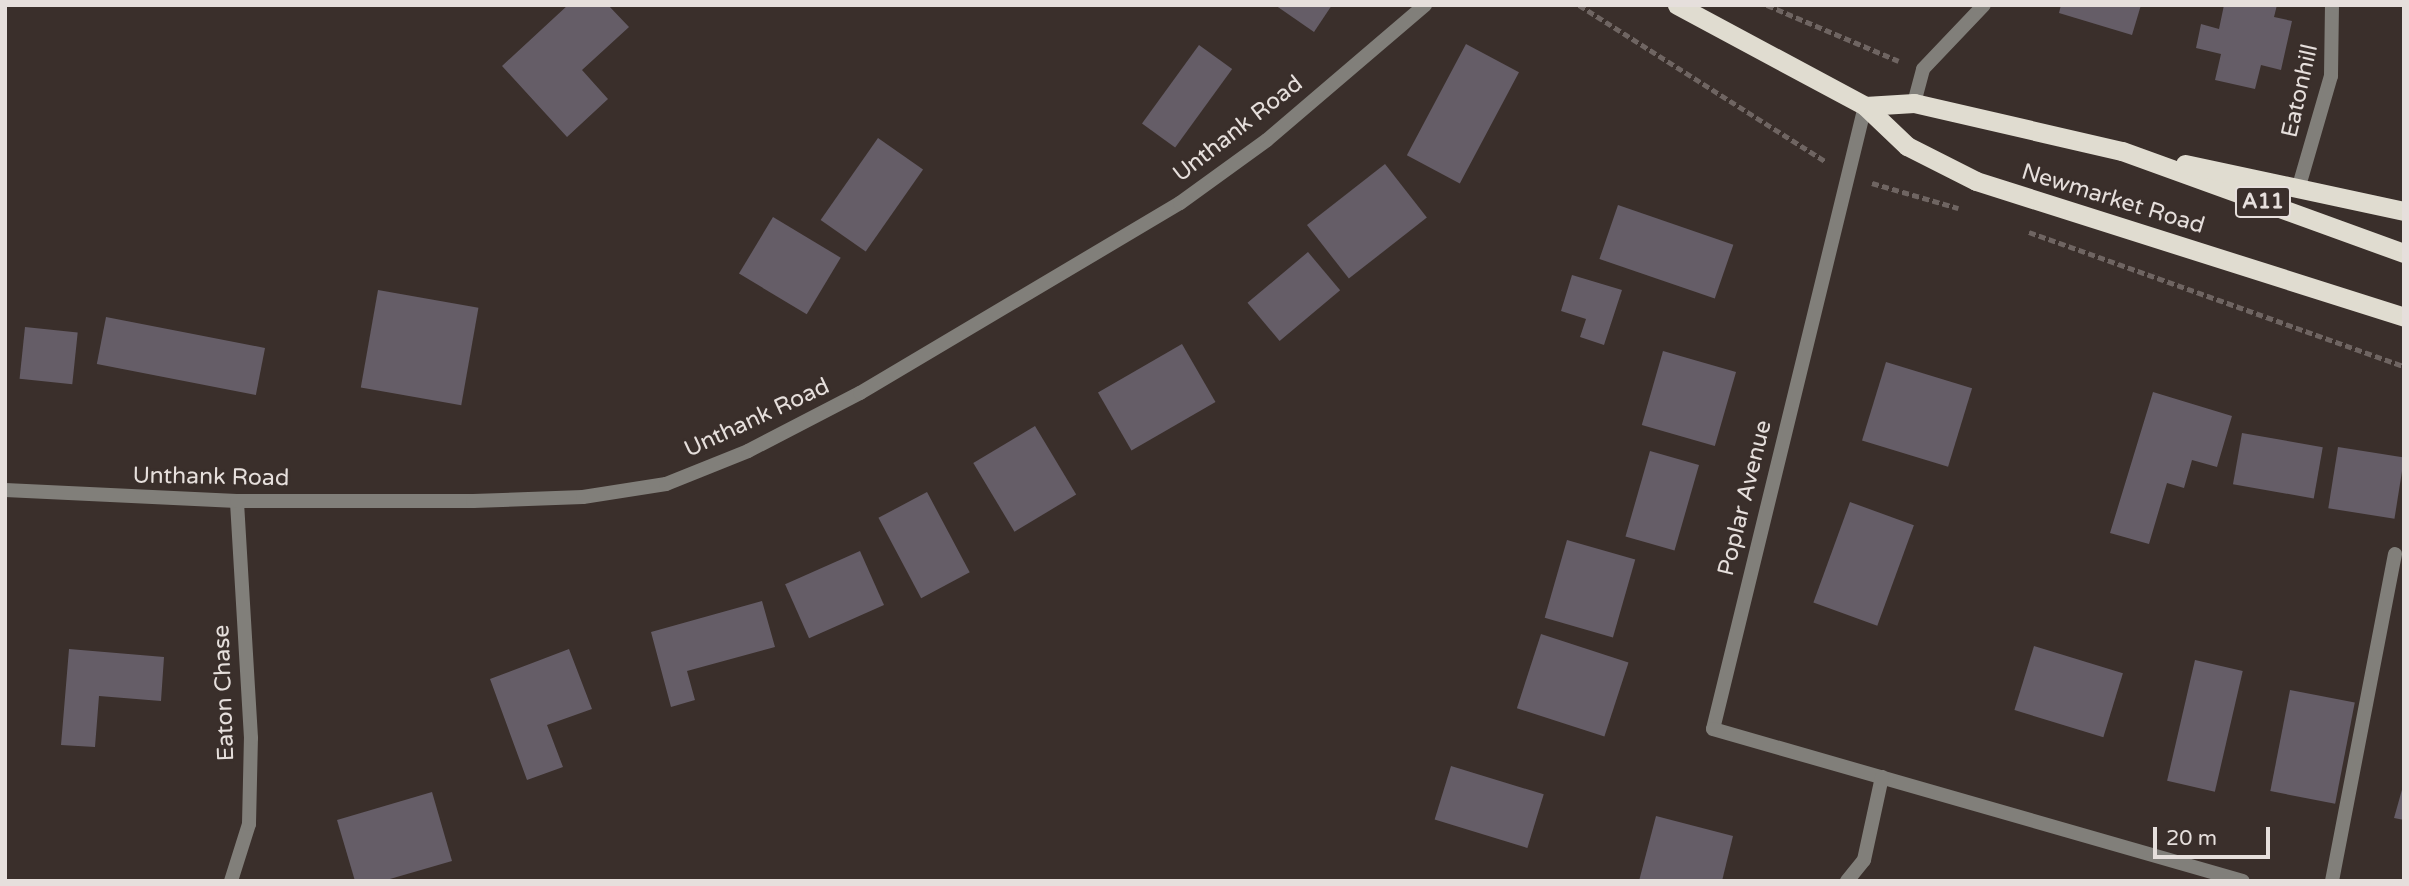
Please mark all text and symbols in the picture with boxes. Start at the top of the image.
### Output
street label: Eatonhill [2276,42,2324,140]
street label: Unthank Road [1168,70,1308,188]
street label: Newmarket Road [2018,158,2208,240]
road number: A11 [2233,184,2293,220]
street label: Unthank Road [680,372,834,464]
street label: Poplar Avenue [1712,417,1778,579]
street label: Unthank Road [132,462,290,492]
street label: Eaton Chase [208,624,240,762]
scale bar [2157,812,2274,856]
text: 20 m [2166,826,2217,851]

